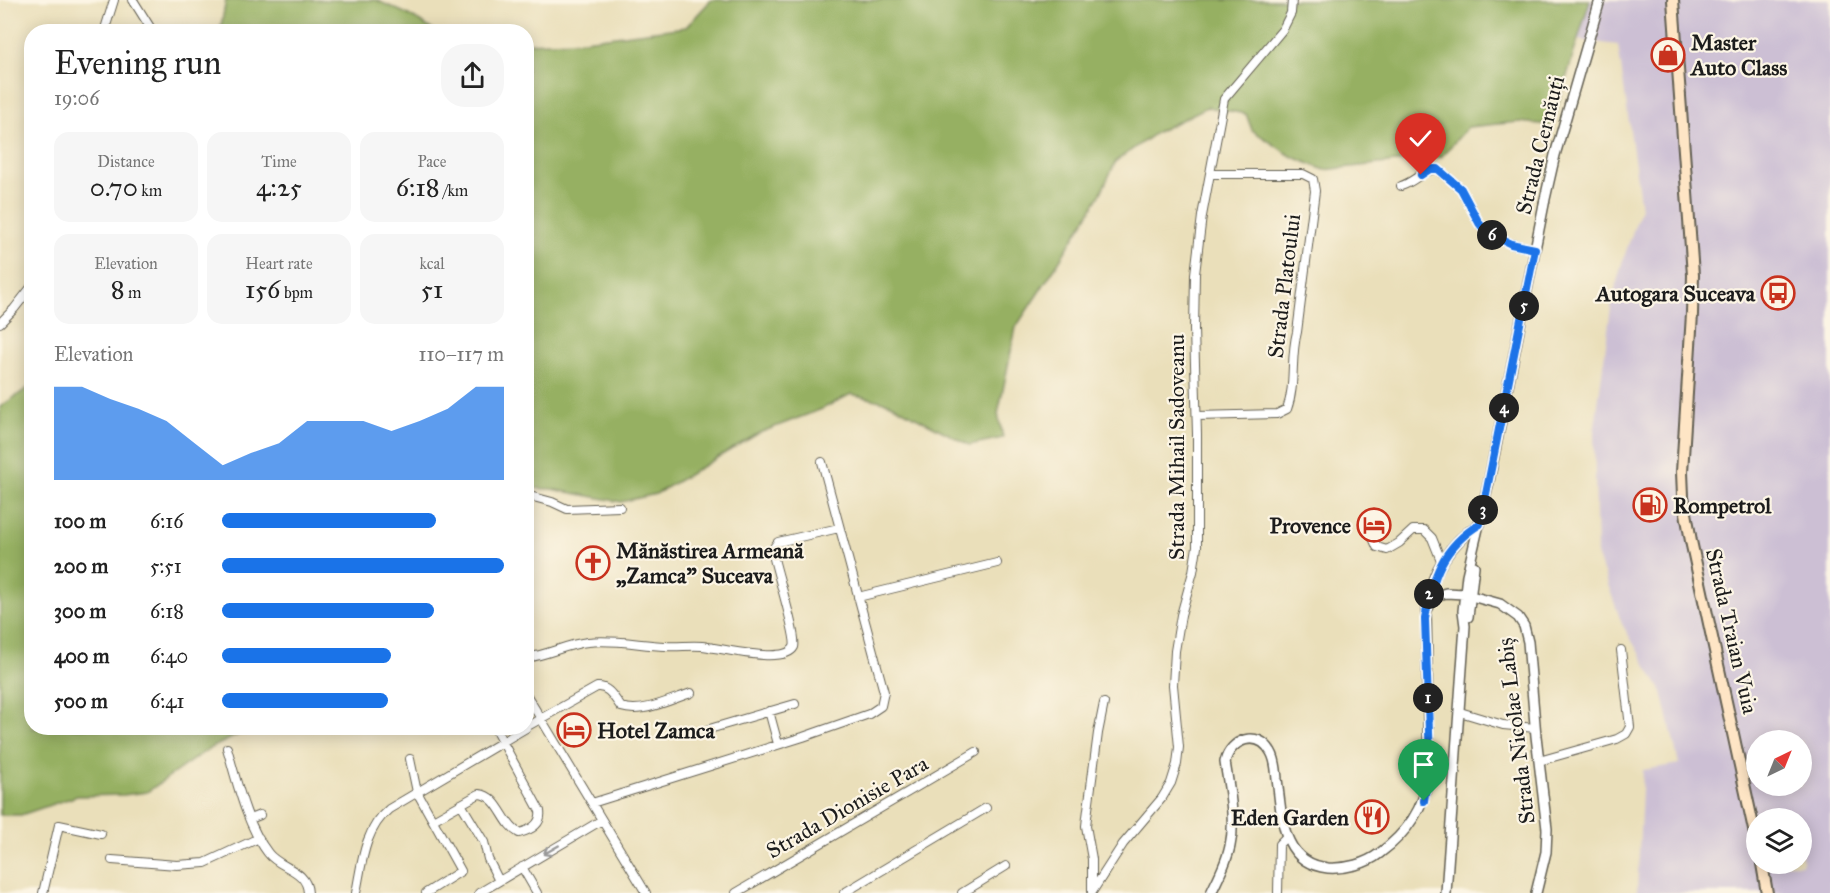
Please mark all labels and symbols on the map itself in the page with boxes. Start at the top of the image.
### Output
place label: Master Auto Class [1689,29,1787,81]
shop icon: Master Auto Class [1650,37,1686,73]
street label: Strada Cernăuți [1510,73,1570,217]
pin [1395,113,1446,175]
street label: Strada Platoului [1262,212,1306,360]
pin: 6 [1477,220,1507,250]
bus stop icon: Autogara Suceava [1760,275,1796,311]
place label: Autogara Suceava [1594,280,1756,307]
pin: 5 [1509,291,1539,321]
street label: Strada Mihail Sadoveanu [1163,334,1190,560]
pin: 4 [1489,393,1519,423]
fuel station icon: Rompetrol [1632,487,1668,523]
place label: Rompetrol [1673,492,1772,519]
pin: 3 [1468,495,1498,525]
hotel icon: Provence [1356,507,1392,543]
place label: Provence [1270,512,1351,539]
place label: Mănăstirea Armeană „Zamca” Suceava [616,537,804,589]
church icon: Mănăstirea Armeană „Zamca” Suceava [575,545,611,581]
street label: Strada Traian Vuia [1700,546,1764,717]
pin: 2 [1414,579,1444,609]
street label: Strada Nicolae Labiș [1491,636,1541,826]
pin: 1 [1413,683,1443,713]
hotel icon: Hotel Zamca [556,712,592,748]
place label: Hotel Zamca [597,717,715,744]
north arrow [1746,730,1812,796]
pin [1398,739,1449,801]
street label: Strada Dionisie Para [761,749,933,864]
restaurant icon: Eden Garden [1354,799,1390,835]
place label: Eden Garden [1231,804,1349,831]
one-way arrow [543,844,560,856]

